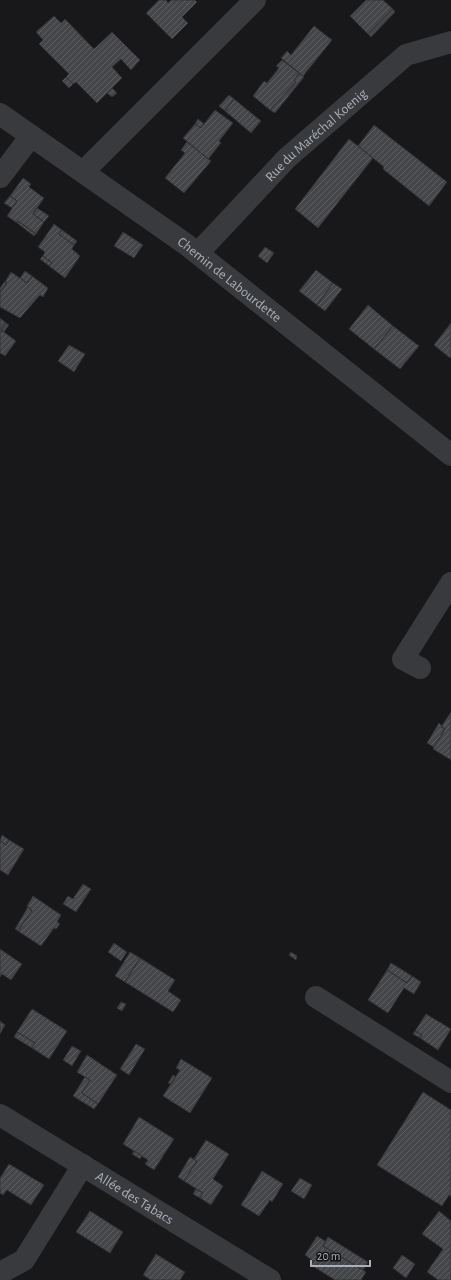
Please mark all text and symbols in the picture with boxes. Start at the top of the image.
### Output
street label: Rue du Maréchal Koenig [263,86,370,185]
street label: Chemin de Labourdette [175,235,284,325]
street label: Allée des Tabacs [93,1169,176,1227]
scale bar [311,1242,370,1268]
text: 20 m [317,1250,340,1262]

